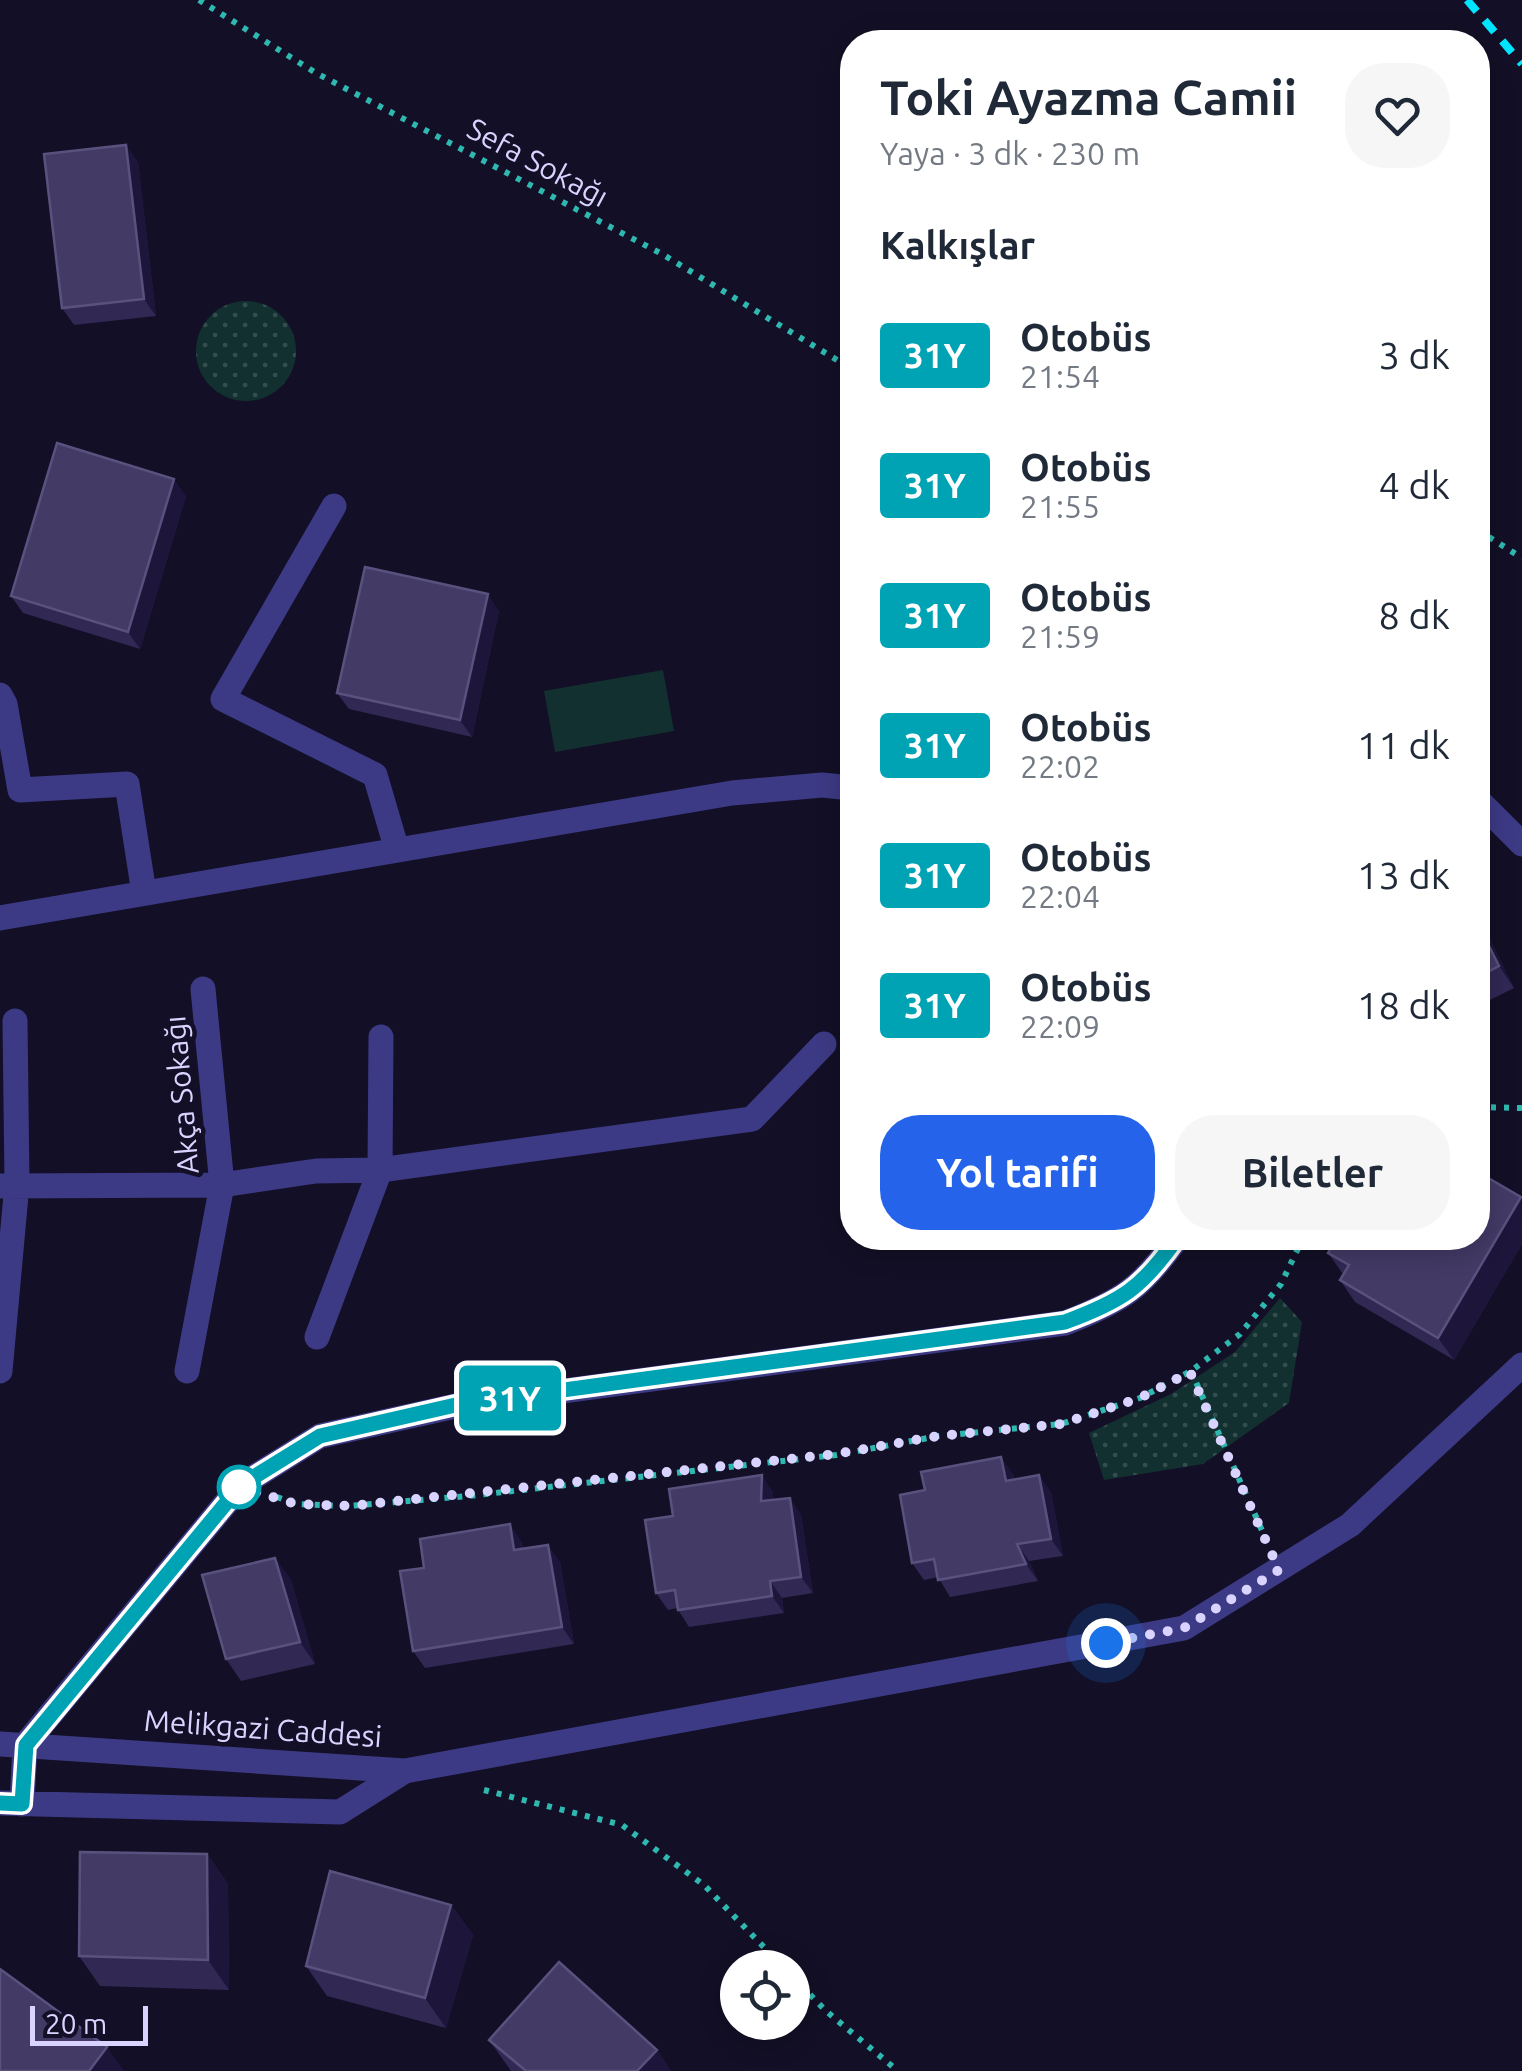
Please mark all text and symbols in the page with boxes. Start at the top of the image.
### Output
button: heart [1345,63,1450,168]
text: Toki Ayazma Camii [880,70,1297,124]
street label: Sefa Sokağı [462,111,614,213]
text: Yaya · 3 dk · 230 m [880,135,1140,171]
text: Kalkışlar [880,224,1035,266]
text: Otobüs [1020,316,1152,358]
text: 3 dk [1378,334,1450,376]
text: 31Y [904,335,966,375]
text: 21:54 [1020,358,1100,394]
text: Otobüs [1020,446,1152,488]
text: 4 dk [1378,464,1450,506]
text: 31Y [904,465,966,505]
text: 21:55 [1020,488,1100,524]
text: Otobüs [1020,576,1152,618]
text: 8 dk [1378,594,1450,636]
text: 31Y [904,595,966,635]
text: 21:59 [1020,618,1100,654]
text: Otobüs [1020,706,1152,748]
text: 11 dk [1357,724,1450,766]
text: 31Y [904,725,966,765]
text: 22:02 [1020,748,1100,784]
text: Otobüs [1020,836,1152,878]
text: 13 dk [1357,854,1450,896]
text: 31Y [904,855,966,895]
text: 22:04 [1020,878,1100,914]
text: Otobüs [1020,966,1152,1008]
text: 18 dk [1357,984,1450,1026]
text: 31Y [904,985,966,1025]
text: 22:09 [1020,1008,1100,1044]
street label: Akça Sokağı [157,1014,205,1176]
button: Yol tarifi [880,1115,1155,1230]
button: Biletler [1175,1115,1450,1230]
line badge: 31Y [452,1366,568,1430]
text: 31Y [479,1378,541,1418]
unlabelled marker [218,1466,260,1508]
your location [1081,1618,1131,1668]
street label: Melikgazi Caddesi [143,1703,383,1753]
map controls [720,1950,810,2040]
button: locate [720,1950,810,2040]
scale bar [30,2001,148,2046]
text: 20 m [45,2008,107,2039]

